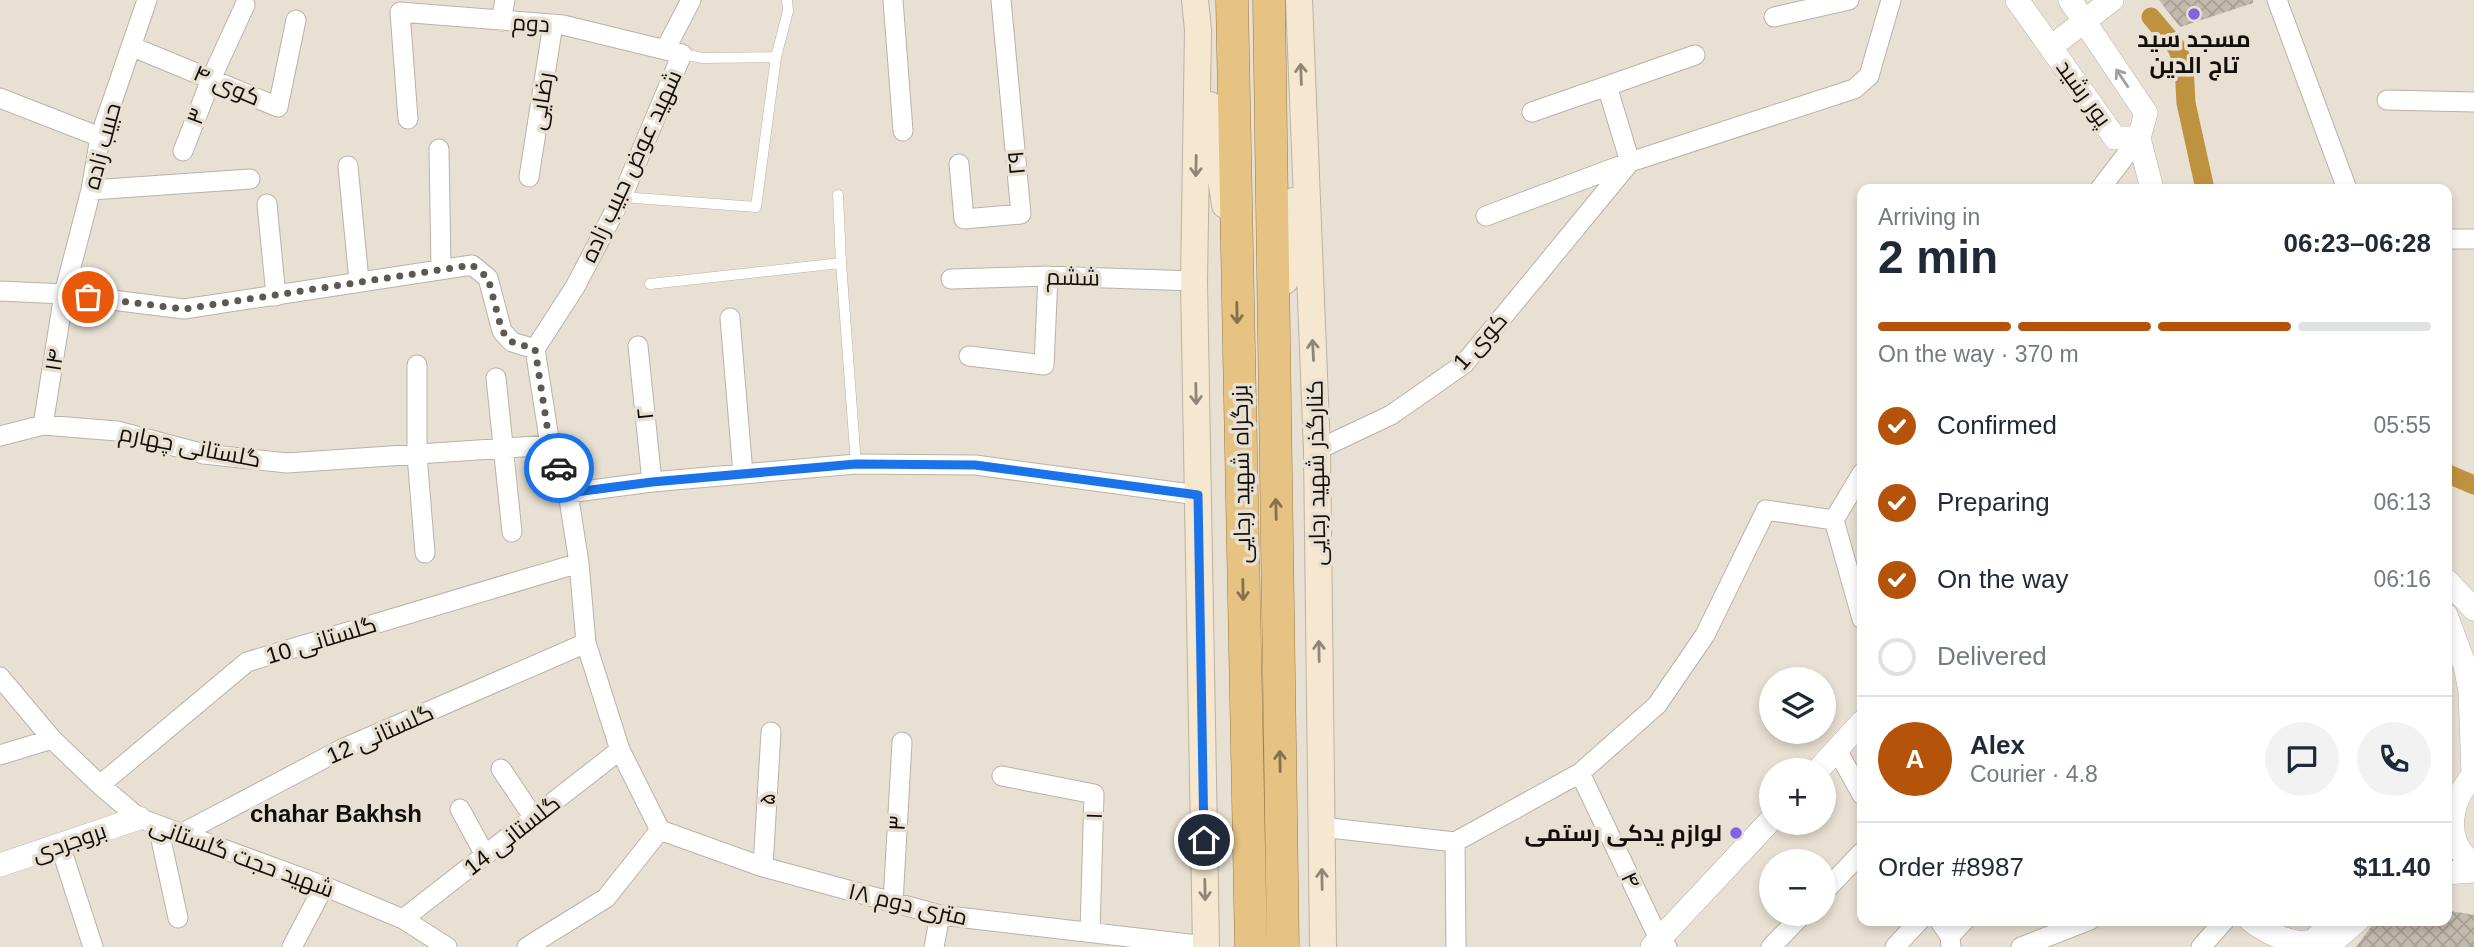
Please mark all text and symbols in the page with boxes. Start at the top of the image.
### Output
marker: مسجد سید تاج الدین [2186,6,2202,22]
street label: دوم [511,9,551,40]
place label: مسجد سید تاج الدین [2137,26,2251,81]
street label: پور رشید [2050,55,2117,133]
street label: کوی ۴ [189,59,264,112]
one-way arrow [1294,63,1307,86]
street label: شهید عوض حبیب زاده [575,66,688,266]
one-way arrow [2115,69,2130,88]
street label: رضایی [524,70,559,132]
street label: حبیب زاده [78,100,126,192]
street label: ۳ [181,104,211,128]
street label: ۲۹ [1002,150,1030,176]
one-way arrow [1189,154,1203,177]
text: Arriving in [1878,204,1980,230]
text: 06:23–06:28 [2284,228,2431,258]
text: 2 min [1878,231,1998,283]
street label: ششم [1046,264,1100,293]
pin [58,267,118,327]
icon: bag [69,278,107,316]
one-way arrow [1230,301,1243,324]
street label: کوی 1 [1448,307,1513,375]
one-way arrow [1306,339,1319,362]
text: On the way · 370 m [1878,341,2079,367]
street label: ۱۴ [39,347,69,373]
street label: کنارگذر شهید رجایی [1301,380,1332,566]
one-way arrow [1189,382,1203,405]
street label: بزرگراه شهید رجایی [1226,384,1257,564]
street label: ۲ [631,407,659,421]
icon: check [1878,407,1916,445]
text: Confirmed [1937,410,2057,440]
text: 05:55 [2373,412,2431,438]
street label: گلستانی چهارم [116,420,263,475]
courier [524,433,594,503]
icon: car [540,449,578,487]
icon: check [1878,484,1916,522]
text: Preparing [1937,487,2050,517]
text: 06:13 [2373,489,2431,515]
one-way arrow [1269,497,1283,520]
icon: check [1878,561,1916,599]
text: On the way [1937,564,2069,594]
text: 06:16 [2373,566,2431,592]
one-way arrow [1237,578,1250,601]
street label: گلستانی 10 [263,611,380,670]
one-way arrow [1312,640,1326,663]
text: Delivered [1937,641,2047,671]
map controls [1759,667,1836,926]
button: layers [1759,667,1836,744]
street label: گلستانی 12 [322,699,438,770]
button: chat [2265,722,2339,796]
button: phone [2357,722,2431,796]
text: Alex [1970,730,2025,760]
text: A [1906,744,1924,774]
one-way arrow [1273,749,1287,772]
button: + [1759,758,1836,835]
text: Courier · 4.8 [1970,761,2098,787]
street label: گلستانی 14 [459,790,566,881]
street label: ۵ [754,792,780,806]
district label: chahar Bakhsh [250,800,422,827]
pin [1174,810,1234,870]
street label: شهید حجت گلستانی [146,812,338,903]
street label: ۱ [1081,812,1107,820]
street label: ۳ [884,815,910,831]
street label: بروجردی [28,817,110,868]
place label: لوازم یدکی رستمی [1525,820,1722,849]
icon: home [1185,821,1223,859]
marker: لوازم یدکی رستمی [1728,825,1744,841]
button: − [1759,849,1836,926]
text: Order #8987 [1878,852,2024,882]
text: $11.40 [2353,852,2431,882]
one-way arrow [1315,868,1329,891]
street label: ۴ [1616,868,1646,892]
street label: ۱۸ متری دوم [845,878,970,933]
one-way arrow [1198,879,1212,902]

